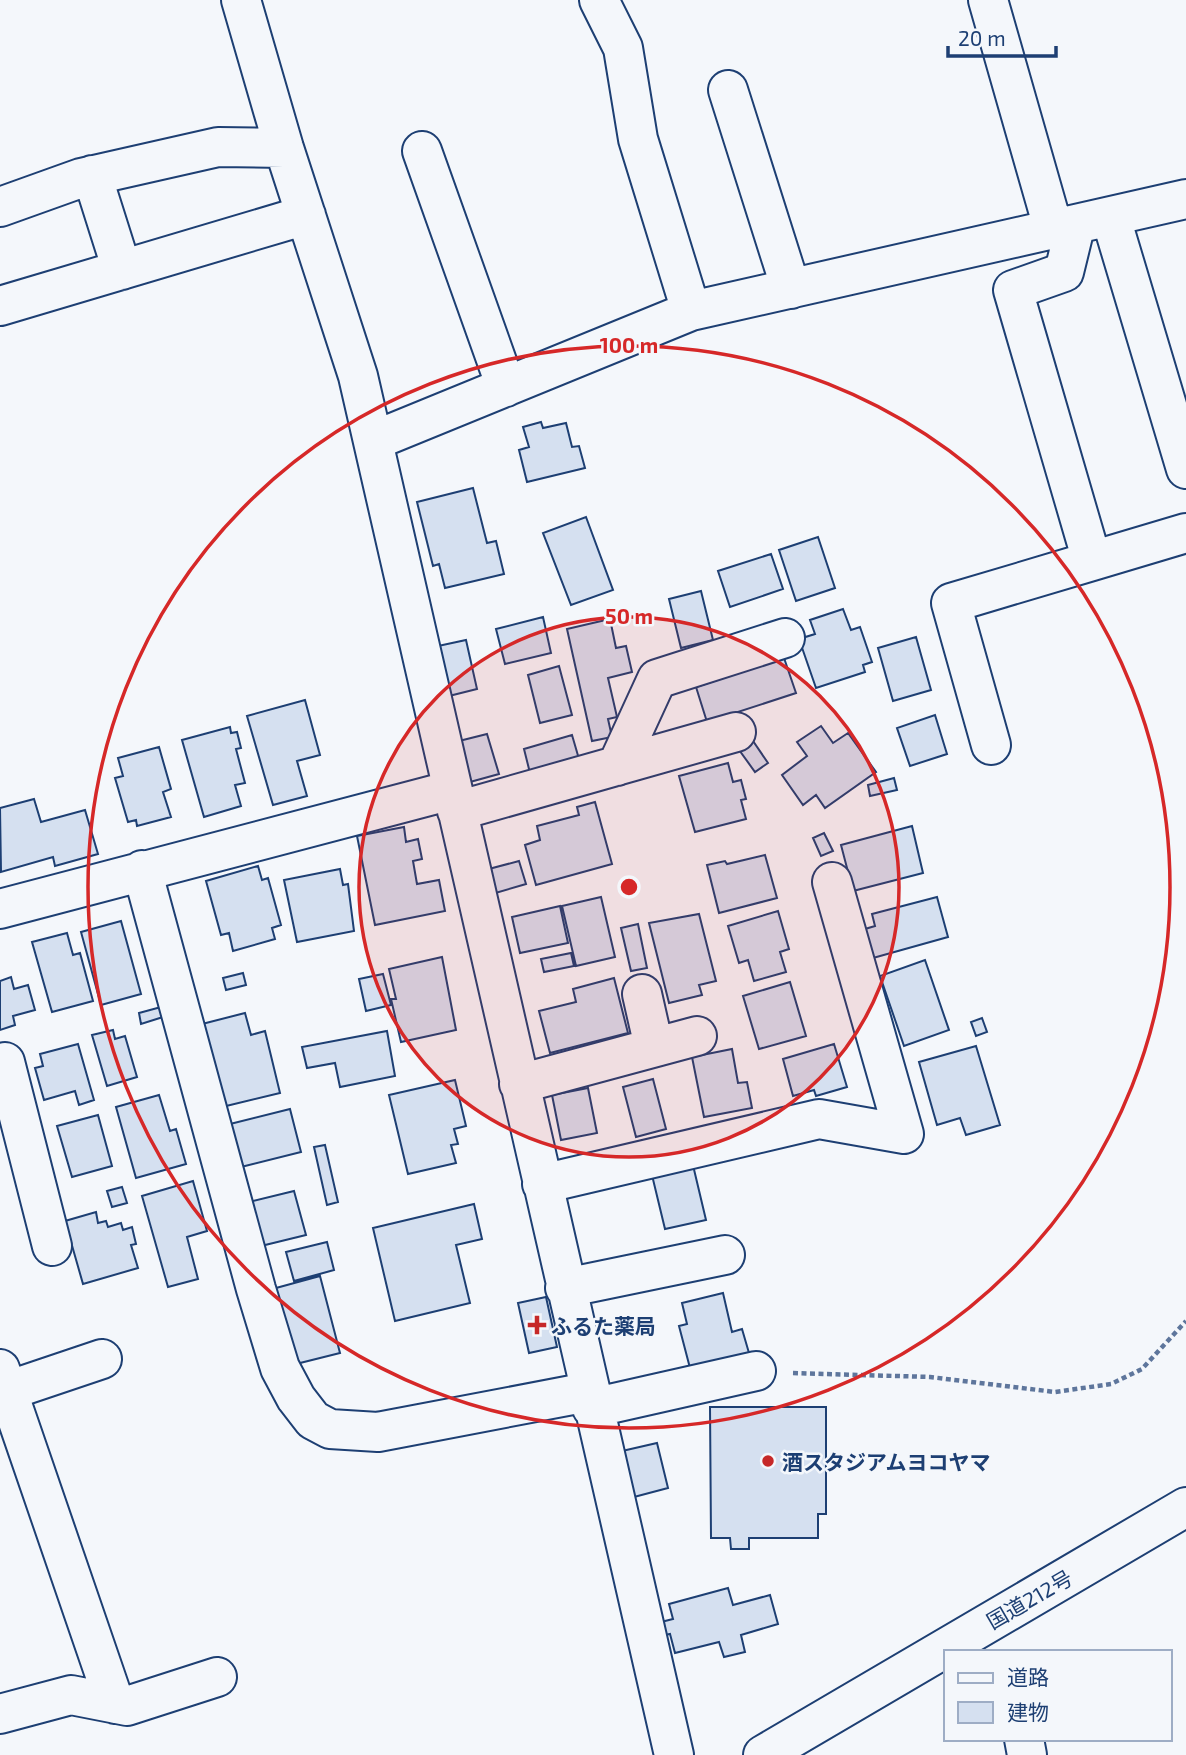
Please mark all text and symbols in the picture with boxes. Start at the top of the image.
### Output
scale bar [948,14,1056,58]
text: 20 m [958,25,1006,50]
text: 100 m [600,332,658,357]
text: 50 m [605,603,653,628]
centre of rings [617,875,641,899]
place label: ふるた薬局 [551,1313,656,1338]
marker: ふるた薬局 [529,1317,545,1333]
place label: 酒スタジアムヨコヤマ [782,1449,991,1474]
marker: 酒スタジアムヨコヤマ [760,1453,776,1469]
street label: 国道212号 [982,1564,1076,1634]
legend [944,1650,1172,1741]
text: 道路 [1007,1664,1049,1689]
text: 建物 [1007,1699,1049,1724]

